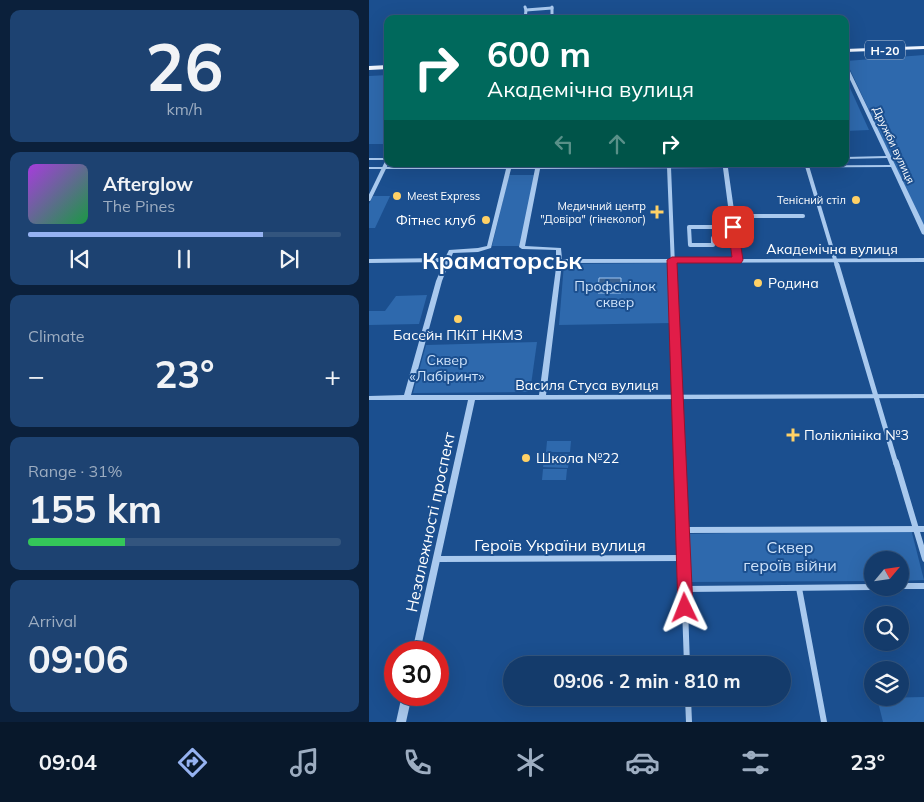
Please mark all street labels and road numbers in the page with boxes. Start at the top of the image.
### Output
road number: Н-20 [865,40,905,60]
street label: Дружби вулиця [870,104,918,186]
street label: Академічна вулиця [766,240,898,258]
street label: Василя Стуса вулиця [515,376,659,394]
street label: Незалежності проспект [401,429,459,614]
street label: Героїв України вулиця [474,535,646,555]

